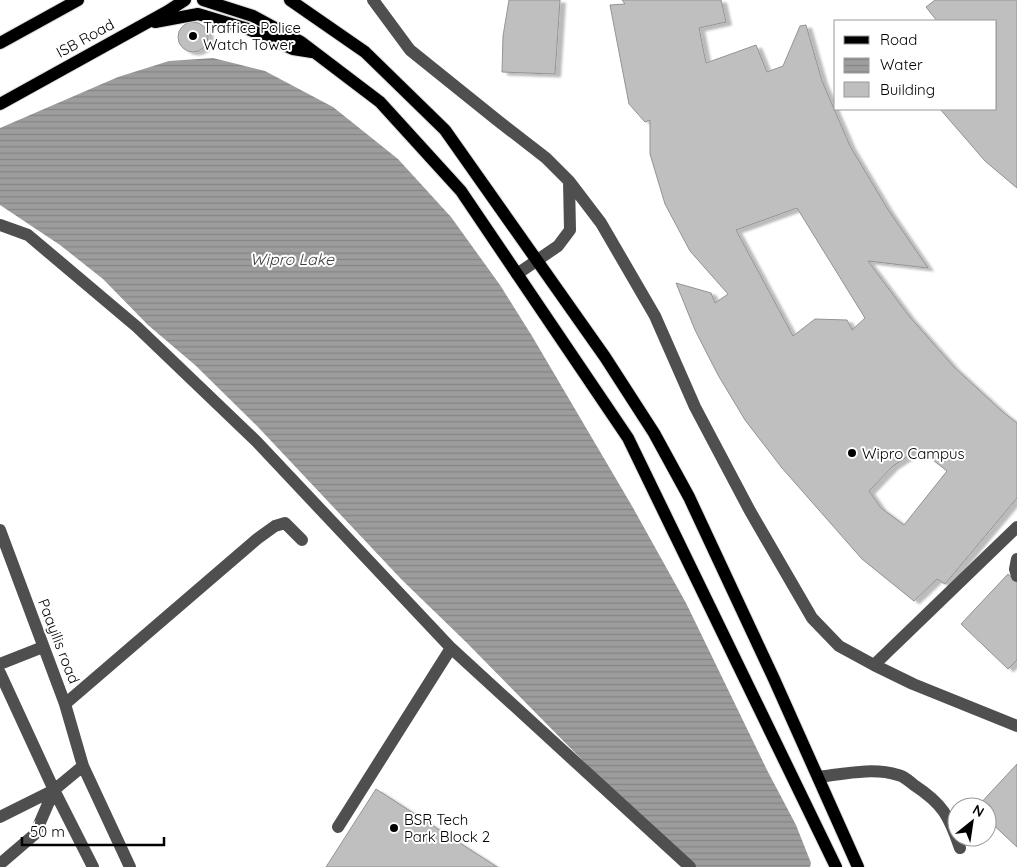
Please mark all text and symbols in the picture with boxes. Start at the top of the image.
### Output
street label: ISB Road [53,14,117,62]
place label: Traffice Police Watch Tower [203,18,301,54]
legend [834,20,997,110]
marker: Traffice Police Watch Tower [187,30,199,42]
text: Road [880,30,917,49]
text: Water [880,55,923,74]
text: Building [880,80,935,99]
water label: Wipro Lake [250,249,335,269]
place label: Wipro Campus [862,444,965,463]
marker: Wipro Campus [846,447,858,459]
street label: Paayilis road [34,596,84,686]
north arrow [947,797,997,847]
text: N [970,800,987,821]
place label: BSR Tech Park Block 2 [404,810,490,846]
scale bar [22,814,165,846]
text: 50 m [30,822,65,841]
marker: BSR Tech Park Block 2 [388,822,400,834]

